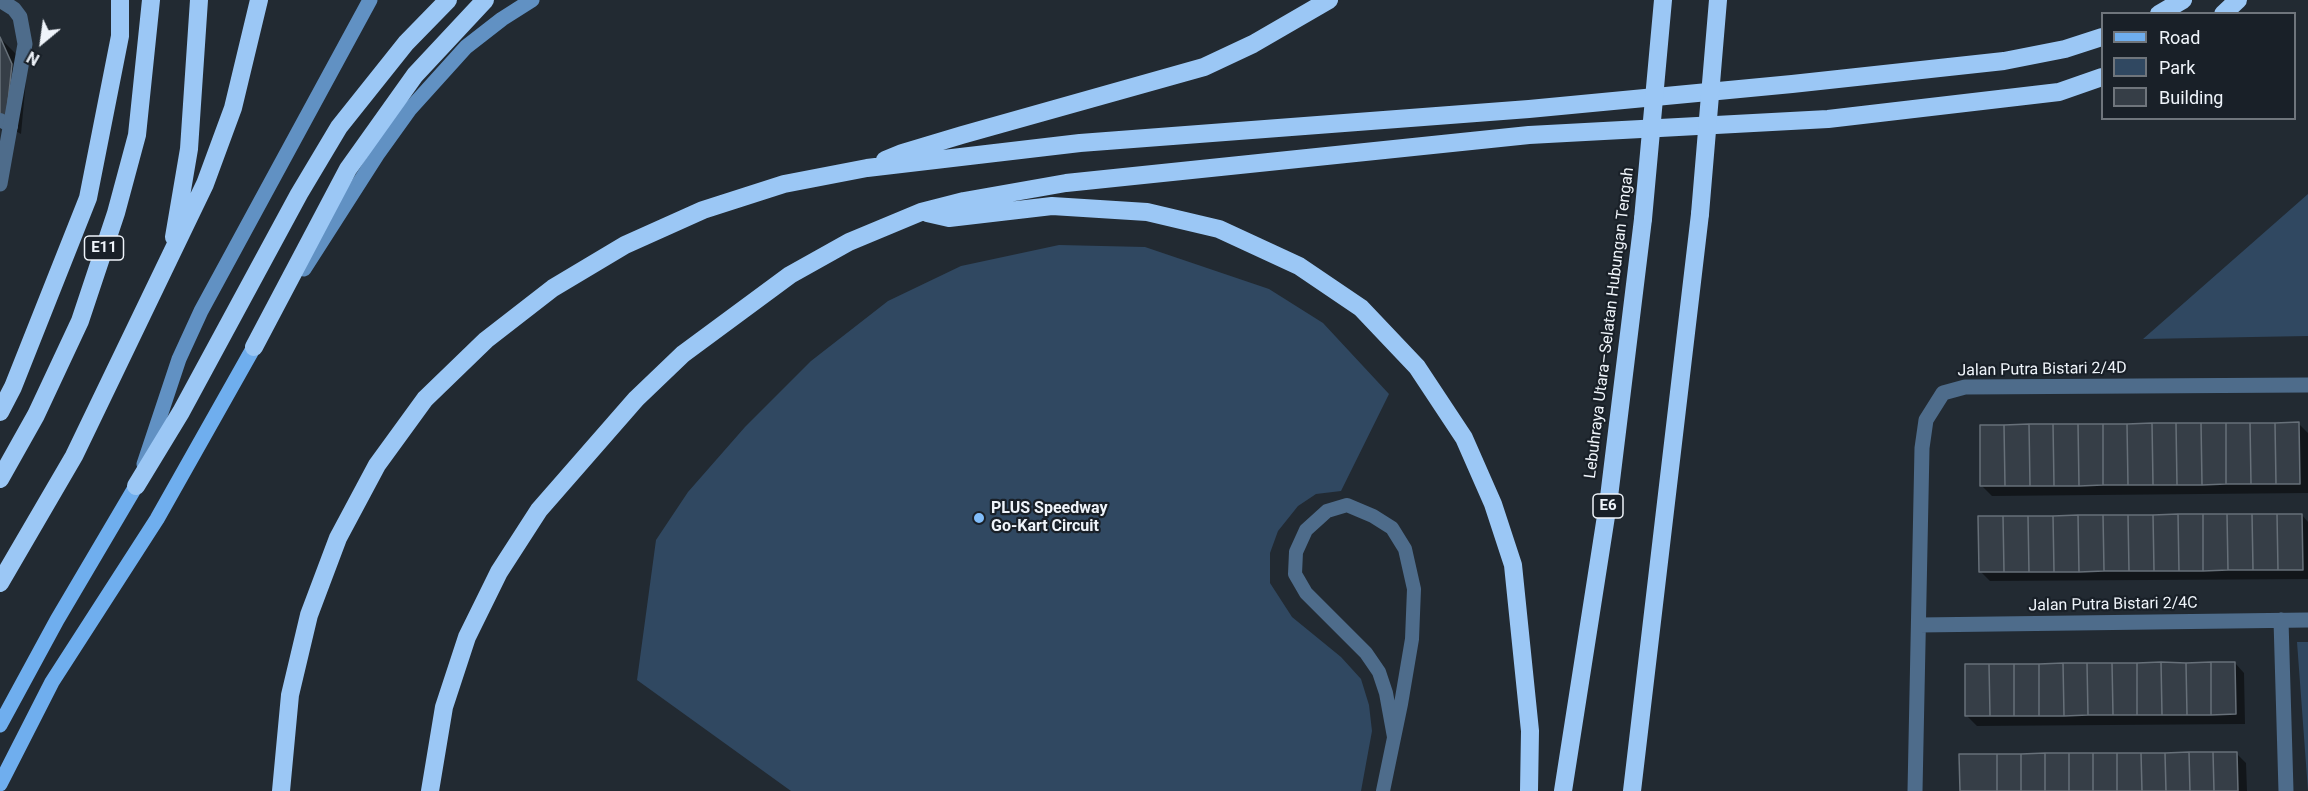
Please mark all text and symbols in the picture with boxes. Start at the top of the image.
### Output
north arrow [12,12,72,72]
legend [2101,12,2296,120]
text: Road [2159,27,2200,48]
text: N [23,47,43,69]
text: Park [2159,57,2195,78]
text: Building [2159,87,2223,108]
street label: Lebuhraya Utara–Selatan Hubungan Tengah [1581,166,1639,480]
road number: E11 [84,236,124,260]
street label: Jalan Putra Bistari 2/4D [1957,359,2127,381]
road number: E6 [1593,494,1623,518]
place label: PLUS Speedway Go-Kart Circuit [991,499,1107,537]
marker: PLUS Speedway Go-Kart Circuit [972,511,986,525]
street label: Jalan Putra Bistari 2/4C [2028,594,2198,616]

